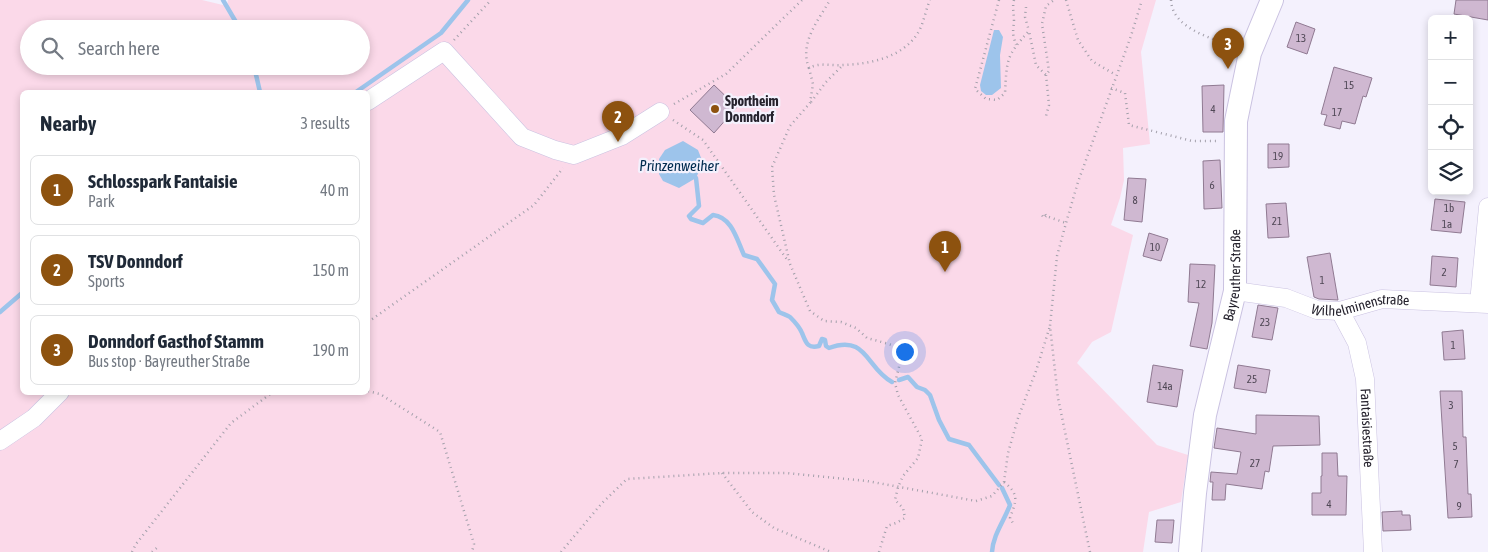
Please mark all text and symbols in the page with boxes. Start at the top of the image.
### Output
map controls [1428,15,1473,195]
button: + [1428,15,1473,60]
search box [20,20,370,75]
pin: 3 [1212,28,1244,69]
house number: 13 [1296,32,1306,44]
icon: search [38,34,66,62]
text: Search here [78,37,160,59]
button: − [1428,60,1473,105]
house number: 15 [1344,79,1354,91]
place label: Sportheim Donndorf [725,93,779,125]
pin: 2 [602,101,634,142]
marker: Sportheim Donndorf [709,103,721,115]
house number: 4 [1210,103,1216,115]
button: locate [1428,105,1473,150]
house number: 17 [1332,106,1342,118]
text: Nearby [40,111,96,135]
text: 3 results [300,114,350,132]
house number: 19 [1273,150,1283,162]
button: layers [1428,150,1473,195]
water label: Prinzenweiher [639,157,719,174]
text: Schlosspark Fantaisie [88,170,238,192]
house number: 6 [1209,179,1215,191]
text: 1 [53,181,61,199]
text: 40 m [320,181,349,199]
text: Park [88,192,115,210]
house number: 8 [1132,194,1138,206]
house number: 1b [1444,202,1454,214]
house number: 21 [1272,215,1282,227]
house number: 1a [1442,218,1452,230]
street label: Bayreuther Straße [1220,229,1243,323]
pin: 1 [929,231,961,272]
house number: 10 [1150,241,1160,253]
text: TSV Donndorf [88,250,183,272]
text: 2 [53,261,61,279]
text: 150 m [313,261,349,279]
house number: 2 [1441,266,1447,278]
text: Sports [88,272,125,290]
house number: 1 [1319,274,1325,286]
house number: 12 [1196,278,1206,290]
street label: Wilhelminenstraße [1309,291,1410,319]
house number: 23 [1260,316,1270,328]
text: Donndorf Gasthof Stamm [88,330,264,352]
your location [892,339,918,365]
house number: 1 [1450,339,1456,351]
text: 3 [53,341,61,359]
text: 190 m [313,341,349,359]
text: Bus stop · Bayreuther Straße [88,352,250,370]
house number: 25 [1247,373,1257,385]
house number: 14a [1157,380,1173,392]
street label: Fantaisiestraße [1357,388,1377,468]
house number: 3 [1448,399,1454,411]
house number: 5 [1452,440,1458,452]
house number: 27 [1250,457,1260,469]
house number: 7 [1453,458,1459,470]
house number: 4 [1326,498,1332,510]
house number: 9 [1456,500,1462,512]

